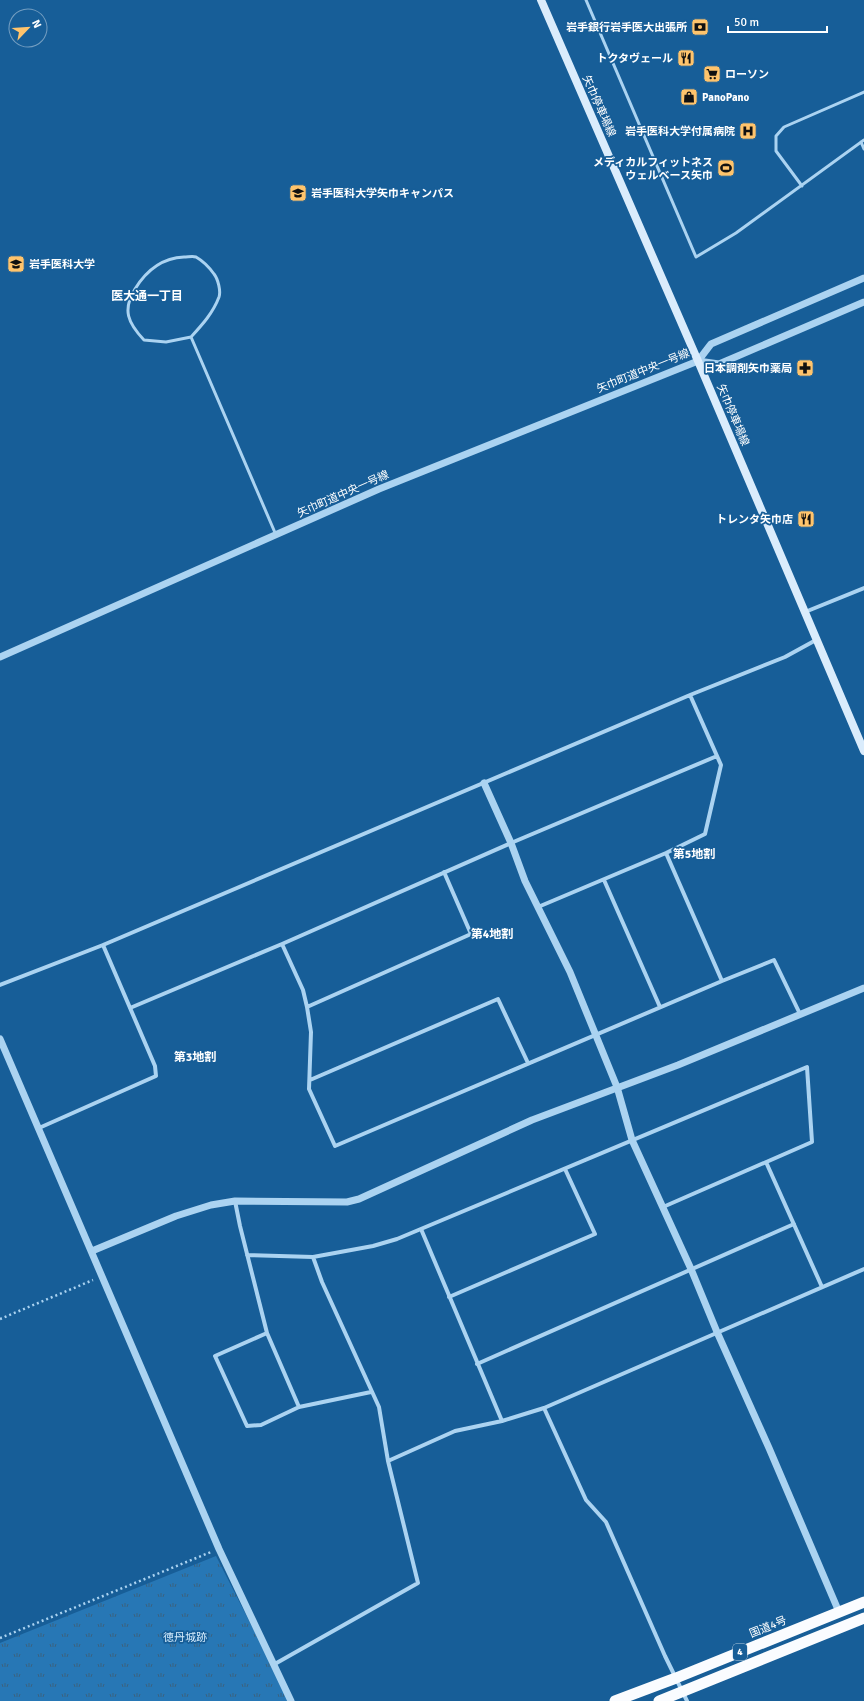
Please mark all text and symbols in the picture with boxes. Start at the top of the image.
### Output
north arrow [8,8,48,48]
scale bar [728,8,827,34]
text: 50 m [734,15,759,30]
bank icon: 岩手銀行岩手医大出張所 [690,17,710,37]
text: N [29,18,44,30]
place label: 岩手銀行岩手医大出張所 [566,21,687,34]
restaurant icon: トクタヴェール [676,48,696,68]
place label: トクタヴェール [596,52,673,65]
supermarket icon: ローソン [702,64,722,84]
place label: ローソン [725,68,769,81]
street label: 矢巾停車場線 [580,73,618,139]
shop icon: PanoPano [679,87,699,107]
place label: PanoPano [702,91,750,104]
hospital icon: 岩手医科大学付属病院 [738,121,758,141]
place label: 岩手医科大学付属病院 [625,125,735,138]
place label: メディカルフィットネス ウェルベース矢巾 [593,156,713,182]
sports icon: メディカルフィットネス ウェルベース矢巾 [716,158,736,178]
school or university icon: 岩手医科大学矢巾キャンパス [288,183,308,203]
place label: 岩手医科大学矢巾キャンパス [311,187,454,200]
school or university icon: 岩手医科大学 [6,254,26,274]
place label: 岩手医科大学 [29,258,95,271]
district label: 医大通一丁目 [111,289,183,304]
street label: 矢巾町道中央一号線 [595,346,691,396]
pharmacy icon: 日本調剤矢巾薬局 [795,358,815,378]
place label: 日本調剤矢巾薬局 [704,362,792,375]
street label: 矢巾停車場線 [714,382,752,448]
street label: 矢巾町道中央一号線 [295,468,391,520]
restaurant icon: トレンタ矢巾店 [796,509,816,529]
place label: トレンタ矢巾店 [716,513,793,526]
district label: 第5地割 [673,847,715,862]
district label: 第4地割 [471,927,513,942]
district label: 第3地割 [174,1050,216,1065]
street label: 国道4号 [748,1614,788,1640]
park label: 徳丹城跡 [163,1631,207,1644]
road number: 4 [733,1644,747,1660]

